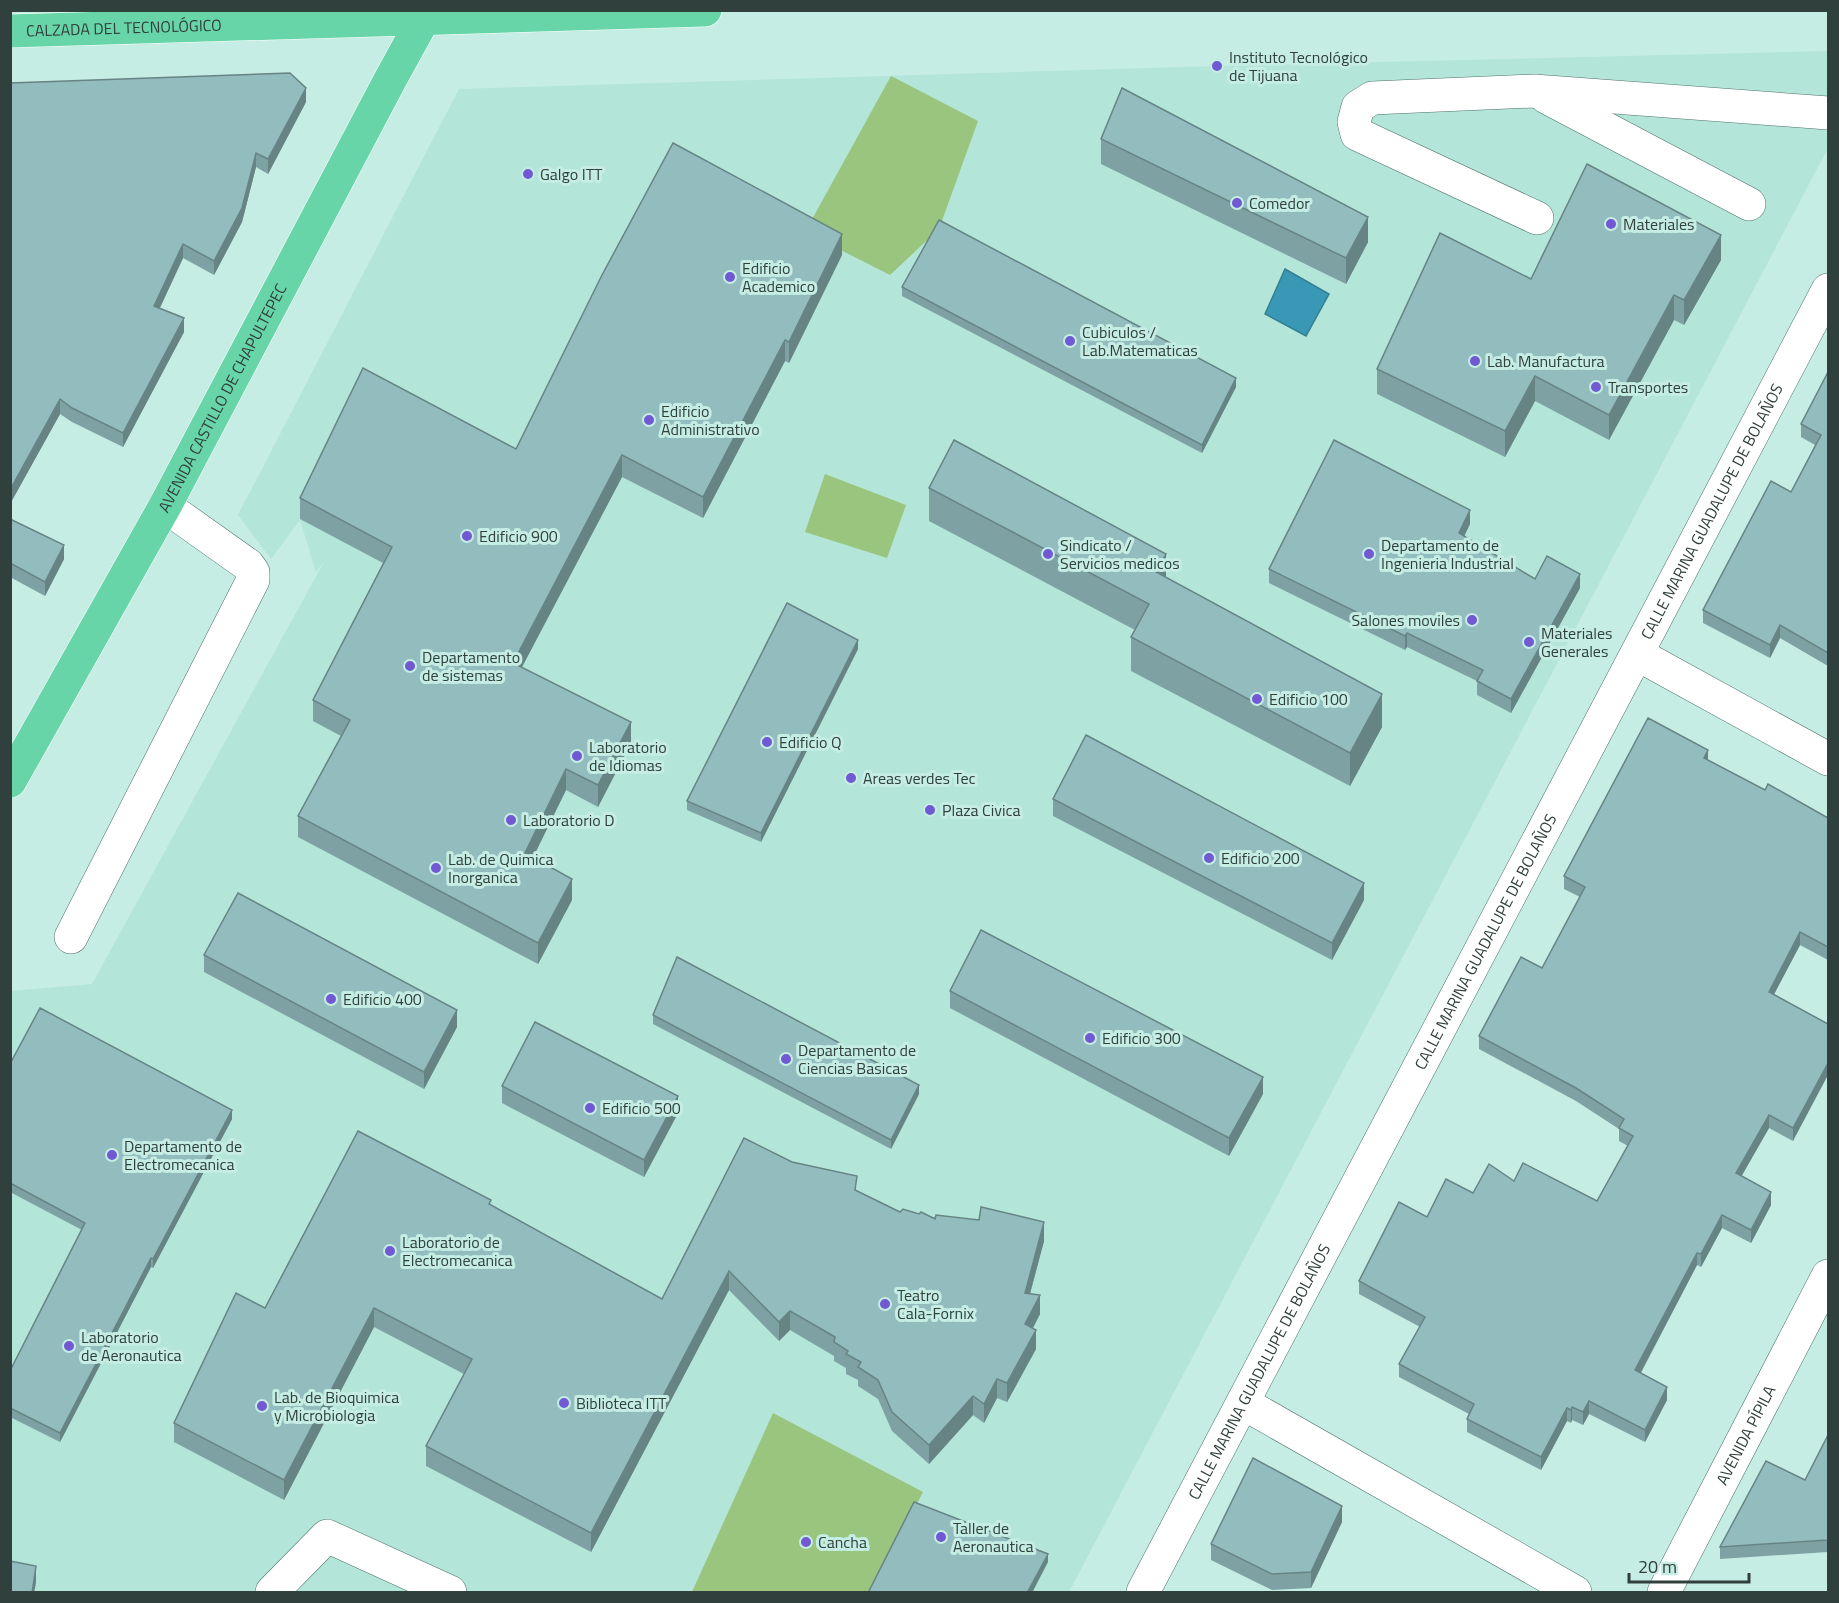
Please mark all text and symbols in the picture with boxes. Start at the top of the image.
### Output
street label: CALZADA DEL TECNOLÓGICO [26,13,222,43]
place label: Instituto Tecnológico de Tijuana [1229,45,1368,87]
marker: Instituto Tecnológico de Tijuana [1210,59,1224,73]
place label: Galgo ITT [540,162,603,186]
marker: Galgo ITT [521,167,535,181]
place label: Comedor [1249,191,1310,215]
marker: Comedor [1230,196,1244,210]
place label: Materiales [1623,212,1694,236]
marker: Materiales [1604,217,1618,231]
place label: Edificio Academico [742,256,815,298]
marker: Edificio Academico [723,270,737,284]
street label: AVENIDA CASTILLO DE CHAPULTEPEC [152,279,293,517]
place label: Cubiculos / Lab.Matematicas [1082,320,1198,362]
marker: Cubiculos / Lab.Matematicas [1063,334,1077,348]
place label: Lab. Manufactura [1487,349,1605,373]
marker: Lab. Manufactura [1468,354,1482,368]
place label: Transportes [1608,375,1688,399]
street label: CALLE MARINA GUADALUPE DE BOLAÑOS [1634,379,1789,644]
marker: Transportes [1589,380,1603,394]
place label: Edificio Administrativo [661,399,760,441]
marker: Edificio Administrativo [642,413,656,427]
place label: Edificio 900 [479,524,558,548]
marker: Edificio 900 [460,529,474,543]
place label: Sindicato / Servicios medicos [1060,533,1180,575]
place label: Departamento de Ingenieria Industrial [1381,533,1514,575]
marker: Sindicato / Servicios medicos [1041,547,1055,561]
marker: Departamento de Ingenieria Industrial [1362,547,1376,561]
place label: Salones moviles [1351,608,1460,632]
marker: Salones moviles [1465,613,1479,627]
place label: Materiales Generales [1541,621,1612,663]
marker: Materiales Generales [1522,635,1536,649]
place label: Departamento de sistemas [422,645,520,687]
marker: Departamento de sistemas [403,659,417,673]
place label: Edificio 100 [1269,687,1348,711]
marker: Edificio 100 [1250,692,1264,706]
place label: Edificio Q [779,730,841,754]
place label: Laboratorio de Idiomas [589,735,667,777]
marker: Edificio Q [760,735,774,749]
marker: Laboratorio de Idiomas [570,749,584,763]
place label: Areas verdes Tec [863,766,975,790]
marker: Areas verdes Tec [844,771,858,785]
place label: Plaza Civica [942,798,1020,822]
marker: Plaza Civica [923,803,937,817]
place label: Laboratorio D [523,808,615,832]
street label: CALLE MARINA GUADALUPE DE BOLAÑOS [1408,809,1562,1074]
marker: Laboratorio D [504,813,518,827]
place label: Edificio 200 [1221,846,1300,870]
place label: Lab. de Quimica Inorganica [448,847,554,889]
marker: Edificio 200 [1202,851,1216,865]
marker: Lab. de Quimica Inorganica [429,861,443,875]
place label: Edificio 400 [343,987,422,1011]
marker: Edificio 400 [324,992,338,1006]
place label: Edificio 300 [1102,1026,1181,1050]
marker: Edificio 300 [1083,1031,1097,1045]
place label: Departamento de Ciencias Basicas [798,1038,916,1080]
marker: Departamento de Ciencias Basicas [779,1052,793,1066]
place label: Edificio 500 [602,1096,681,1120]
marker: Edificio 500 [583,1101,597,1115]
place label: Departamento de Electromecanica [124,1134,242,1176]
marker: Departamento de Electromecanica [105,1148,119,1162]
place label: Laboratorio de Electromecanica [402,1230,513,1272]
street label: CALLE MARINA GUADALUPE DE BOLAÑOS [1182,1239,1336,1504]
marker: Laboratorio de Electromecanica [383,1244,397,1258]
place label: Teatro Cala-Fornix [897,1283,974,1325]
marker: Teatro Cala-Fornix [878,1297,892,1311]
place label: Laboratorio de Aeronautica [81,1325,182,1367]
marker: Laboratorio de Aeronautica [62,1339,76,1353]
street label: AVENIDA PÍPILA [1710,1380,1782,1489]
place label: Lab. de Bioquimica y Microbiologia [274,1385,399,1427]
place label: Biblioteca ITT [576,1391,667,1415]
marker: Biblioteca ITT [557,1396,571,1410]
marker: Lab. de Bioquimica y Microbiologia [255,1399,269,1413]
place label: Taller de Aeronautica [953,1516,1034,1558]
place label: Cancha [818,1530,867,1554]
marker: Taller de Aeronautica [934,1530,948,1544]
marker: Cancha [799,1535,813,1549]
scale bar [1629,1546,1749,1584]
text: 20 m [1638,1553,1677,1580]

